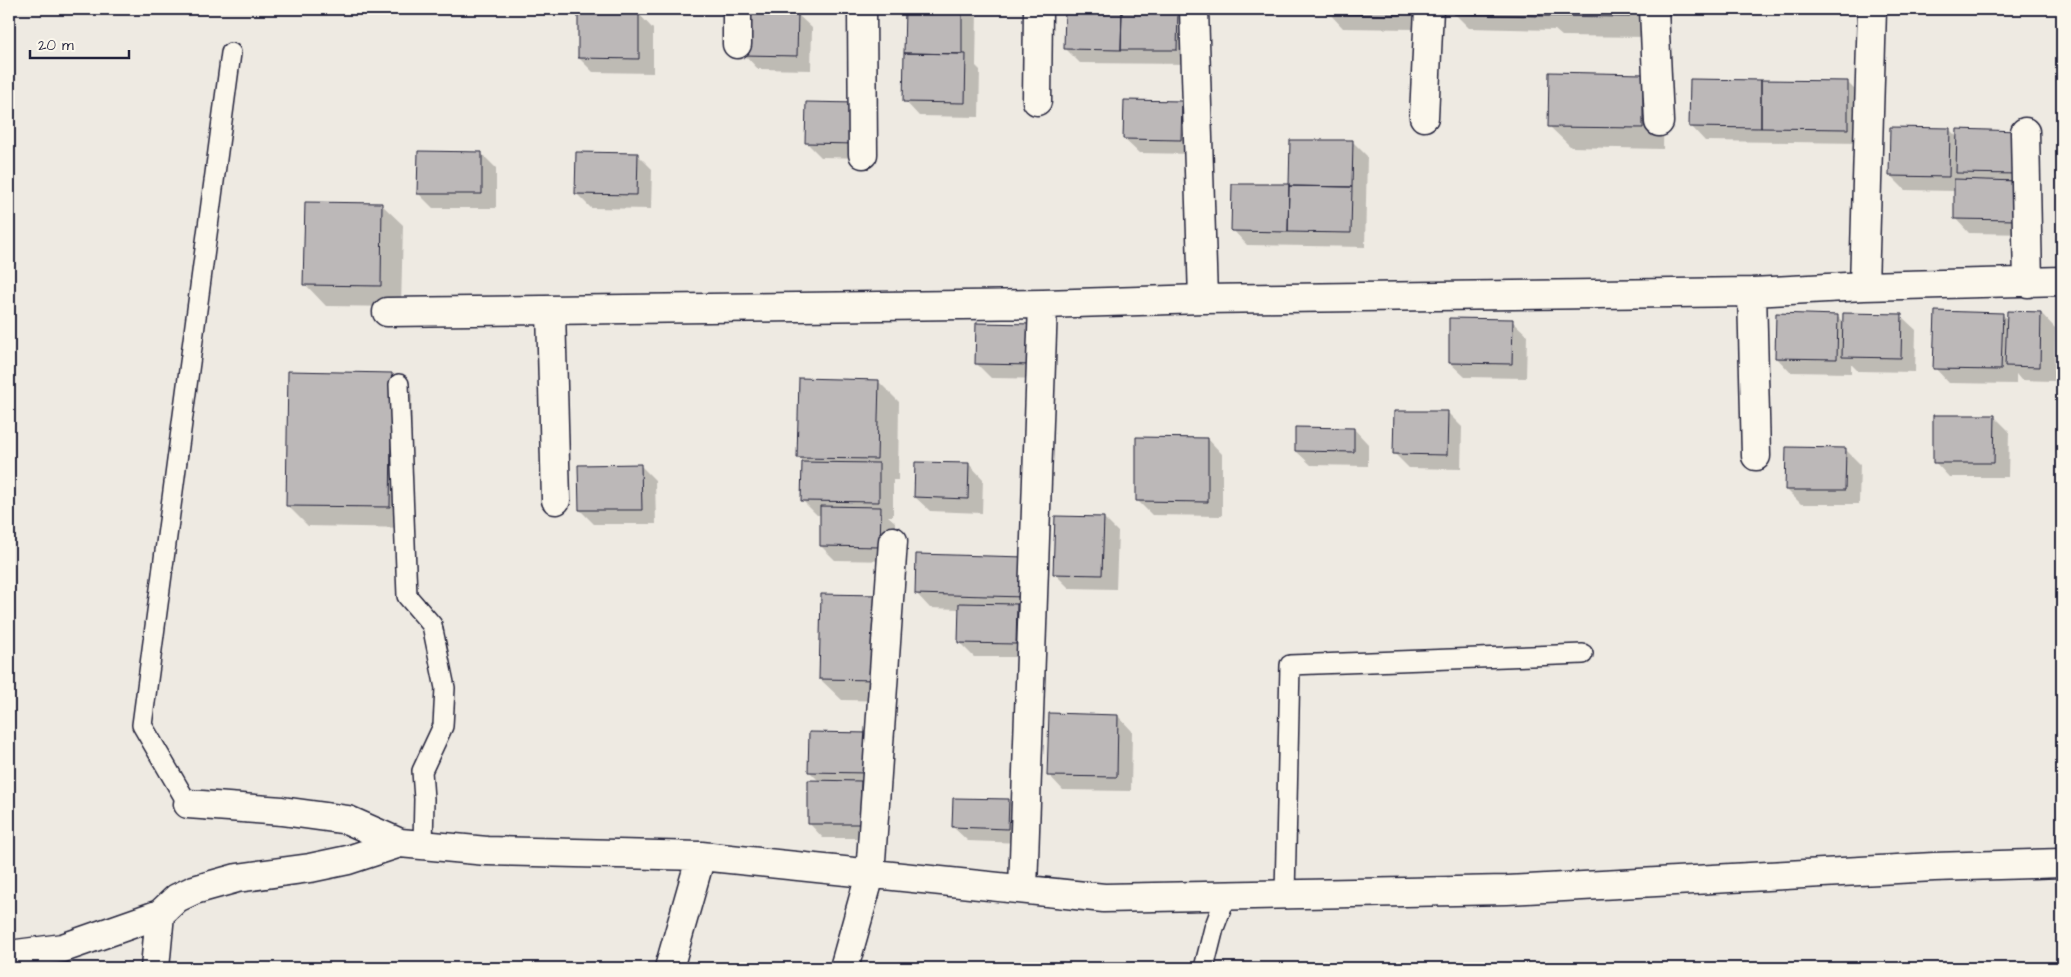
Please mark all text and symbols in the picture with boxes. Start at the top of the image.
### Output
scale bar [30,28,129,60]
text: 20 m [38,35,74,56]

